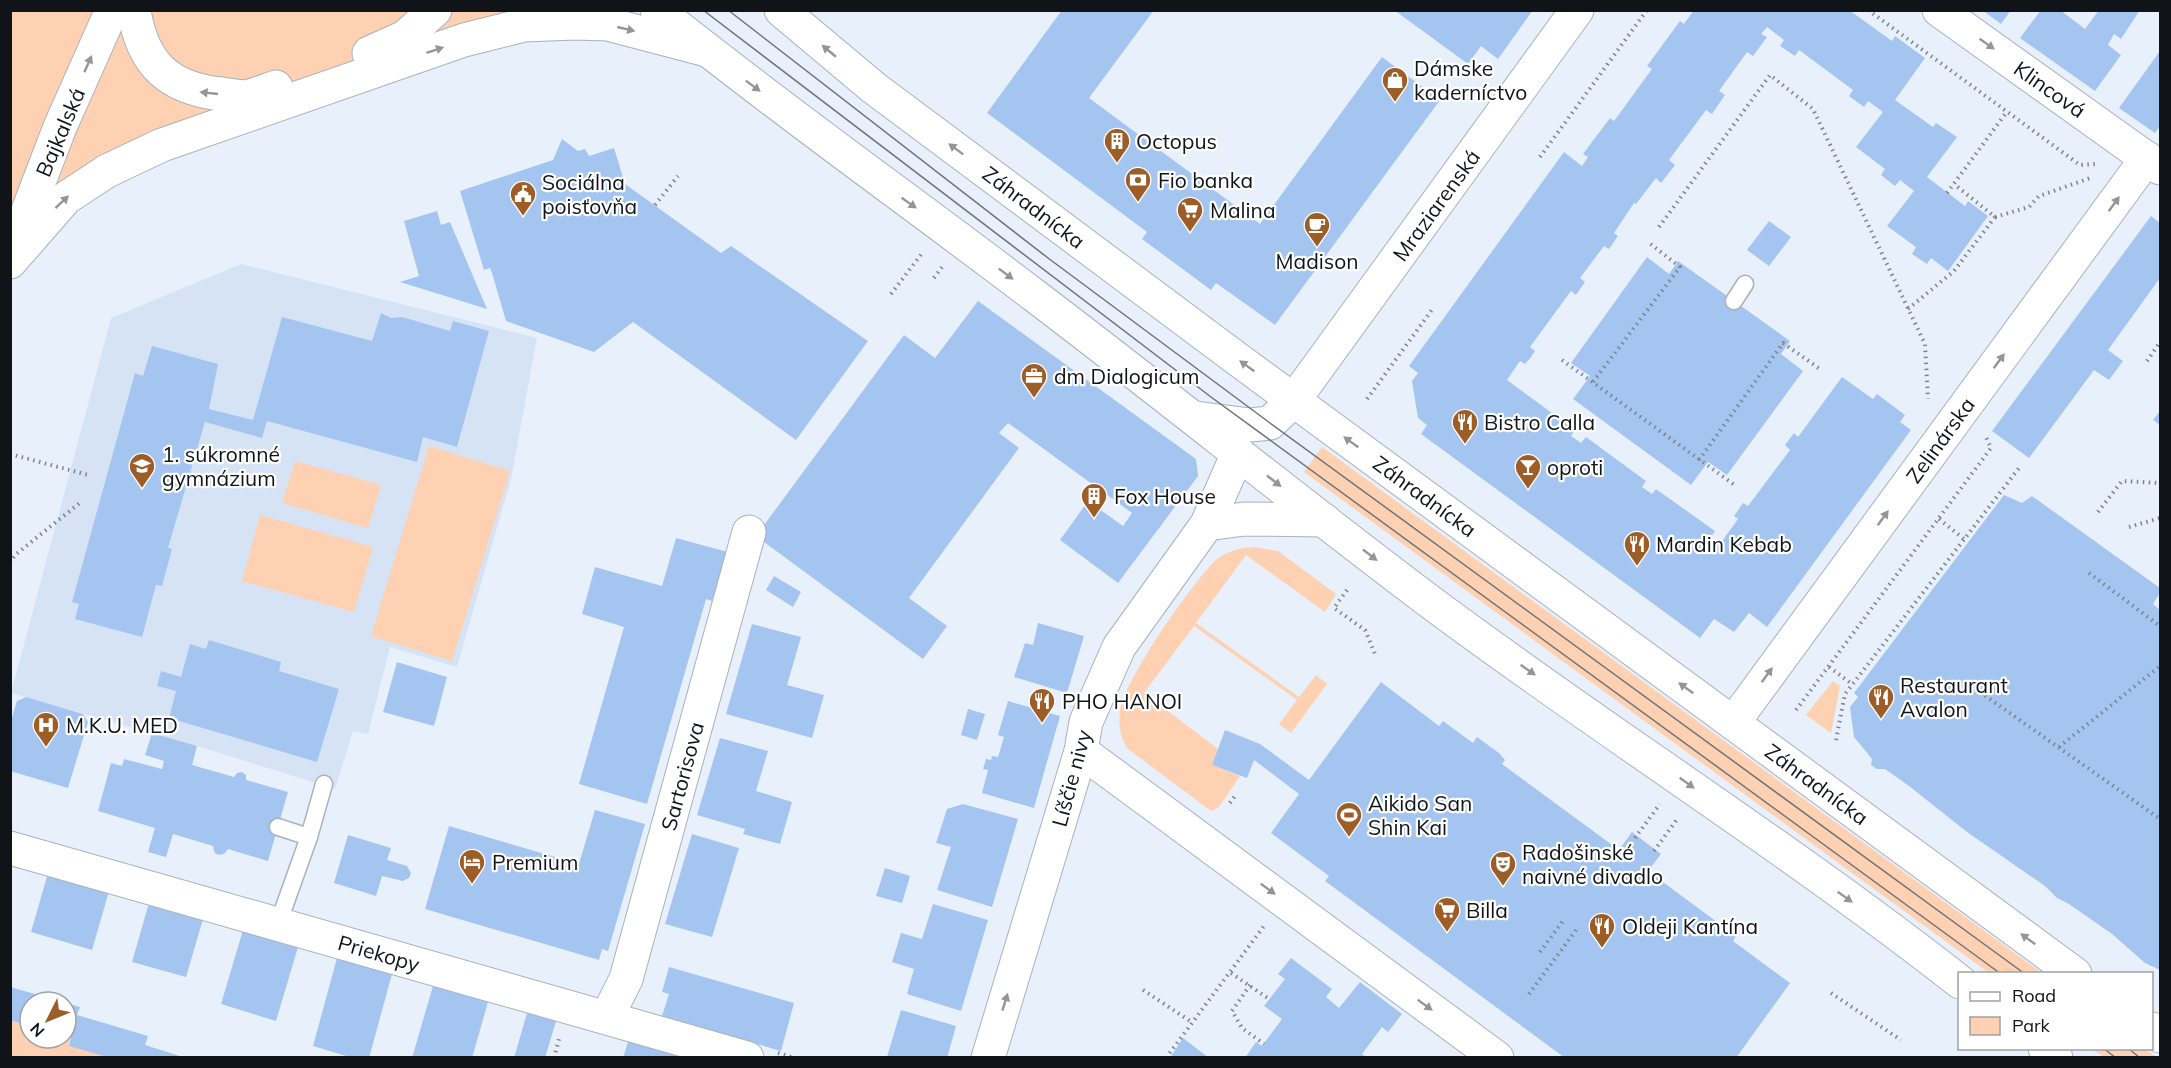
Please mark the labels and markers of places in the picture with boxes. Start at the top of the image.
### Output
place label: Dámske kaderníctvo [1414,55,1527,105]
shop icon: Dámske kaderníctvo [1380,65,1410,103]
building icon: Octopus [1102,126,1132,164]
place label: Octopus [1136,128,1217,154]
bank icon: Fio banka [1123,165,1153,203]
place label: Fio banka [1158,167,1253,193]
place label: Sociálna poisťovňa [542,169,637,219]
public building icon: Sociálna poisťovňa [508,179,538,217]
supermarket icon: Malina [1175,195,1205,233]
place label: Malina [1210,197,1276,223]
cafe icon: Madison [1302,210,1332,248]
place label: Madison [1276,248,1358,274]
office icon: dm Dialogicum [1019,361,1049,399]
place label: dm Dialogicum [1054,363,1199,389]
restaurant icon: Bistro Calla [1450,407,1480,445]
place label: Bistro Calla [1484,409,1595,435]
place label: 1. súkromné gymnázium [162,441,280,491]
school or university icon: 1. súkromné gymnázium [127,451,157,489]
bar icon: oproti [1513,452,1543,490]
place label: oproti [1547,454,1603,480]
building icon: Fox House [1079,481,1109,519]
place label: Fox House [1114,483,1216,509]
restaurant icon: Mardin Kebab [1622,529,1652,567]
place label: Mardin Kebab [1656,531,1792,557]
place label: Restaurant Avalon [1900,672,2008,722]
restaurant icon: Restaurant Avalon [1866,682,1896,720]
restaurant icon: PHO HANOI [1027,686,1057,724]
place label: PHO HANOI [1062,688,1182,714]
hospital icon: M.K.U. MED [31,710,61,748]
place label: M.K.U. MED [66,712,178,738]
place label: Aikido San Shin Kai [1368,790,1472,840]
sports icon: Aikido San Shin Kai [1334,800,1364,838]
place label: Radošinské naivné divadlo [1522,839,1663,889]
hotel icon: Premium [457,847,487,885]
place label: Premium [492,849,578,875]
theatre icon: Radošinské naivné divadlo [1488,849,1518,887]
supermarket icon: Billa [1432,895,1462,933]
place label: Billa [1466,897,1508,923]
restaurant icon: Oldeji Kantína [1587,911,1617,949]
place label: Oldeji Kantína [1622,913,1758,939]

